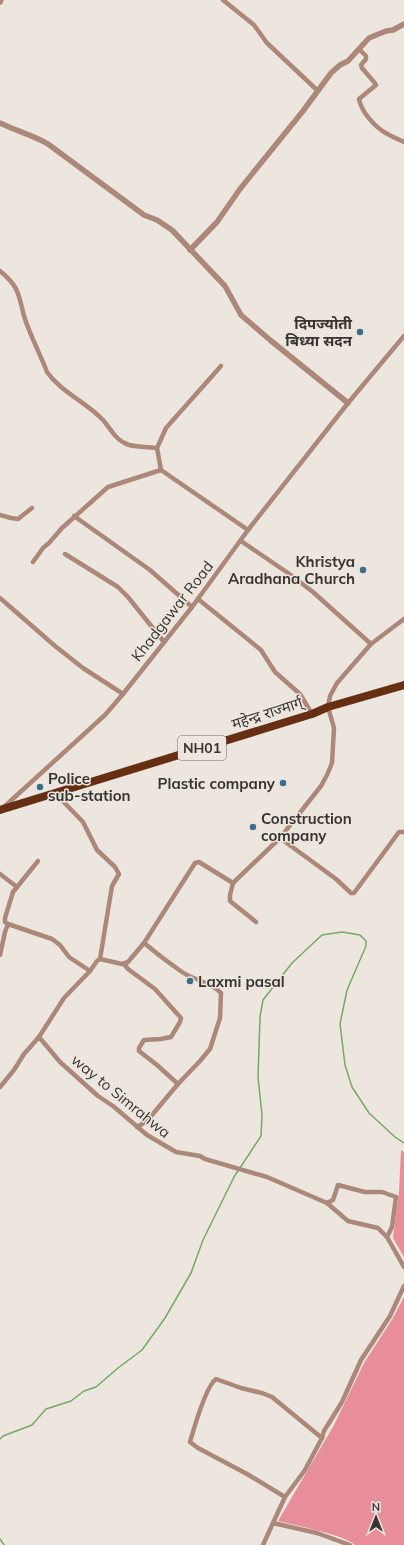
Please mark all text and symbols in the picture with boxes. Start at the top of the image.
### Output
place label: दिपज्योती बिध्या सदन [285,314,353,350]
marker: दिपज्योती बिध्या सदन [355,327,365,337]
place label: Khristya Aradhana Church [228,552,355,588]
street label: Khadgawar Road [127,557,217,665]
marker: Khristya Aradhana Church [358,565,368,575]
street label: महेन्द्र राज्मार्ग् [229,692,307,734]
road number: NH01 [178,736,226,760]
place label: Police sub-station [48,769,131,805]
place label: Plastic company [158,774,276,793]
marker: Plastic company [278,778,288,788]
marker: Police sub-station [35,782,45,792]
place label: Construction company [261,809,352,845]
marker: Construction company [248,822,258,832]
place label: Laxmi pasal [198,972,285,991]
marker: Laxmi pasal [185,976,195,986]
street label: way to Simrahwa [67,1050,175,1142]
north arrow [356,1497,396,1537]
text: N [372,1500,380,1514]

